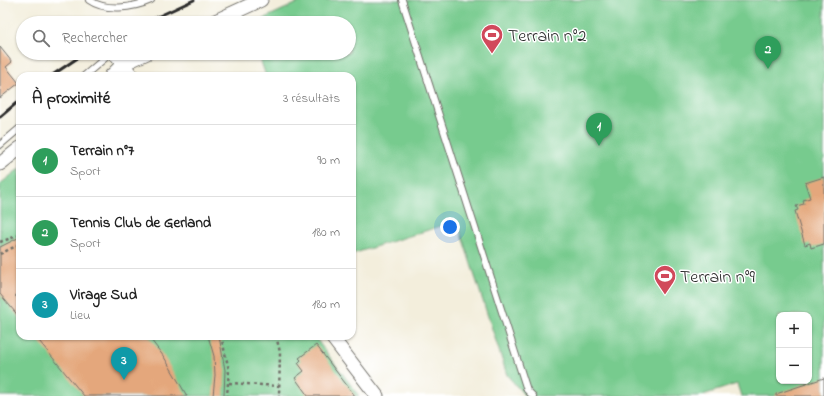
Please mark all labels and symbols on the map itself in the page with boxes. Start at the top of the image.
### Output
sports icon: Terrain n°2 [479,22,505,55]
place label: Terrain n°2 [508,24,587,50]
pin: 2 [755,36,781,69]
pin: 1 [586,113,612,146]
your location [440,217,460,237]
sports icon: Terrain n°9 [652,263,678,296]
place label: Terrain n°9 [680,265,756,291]
pin: 3 [111,347,137,380]

